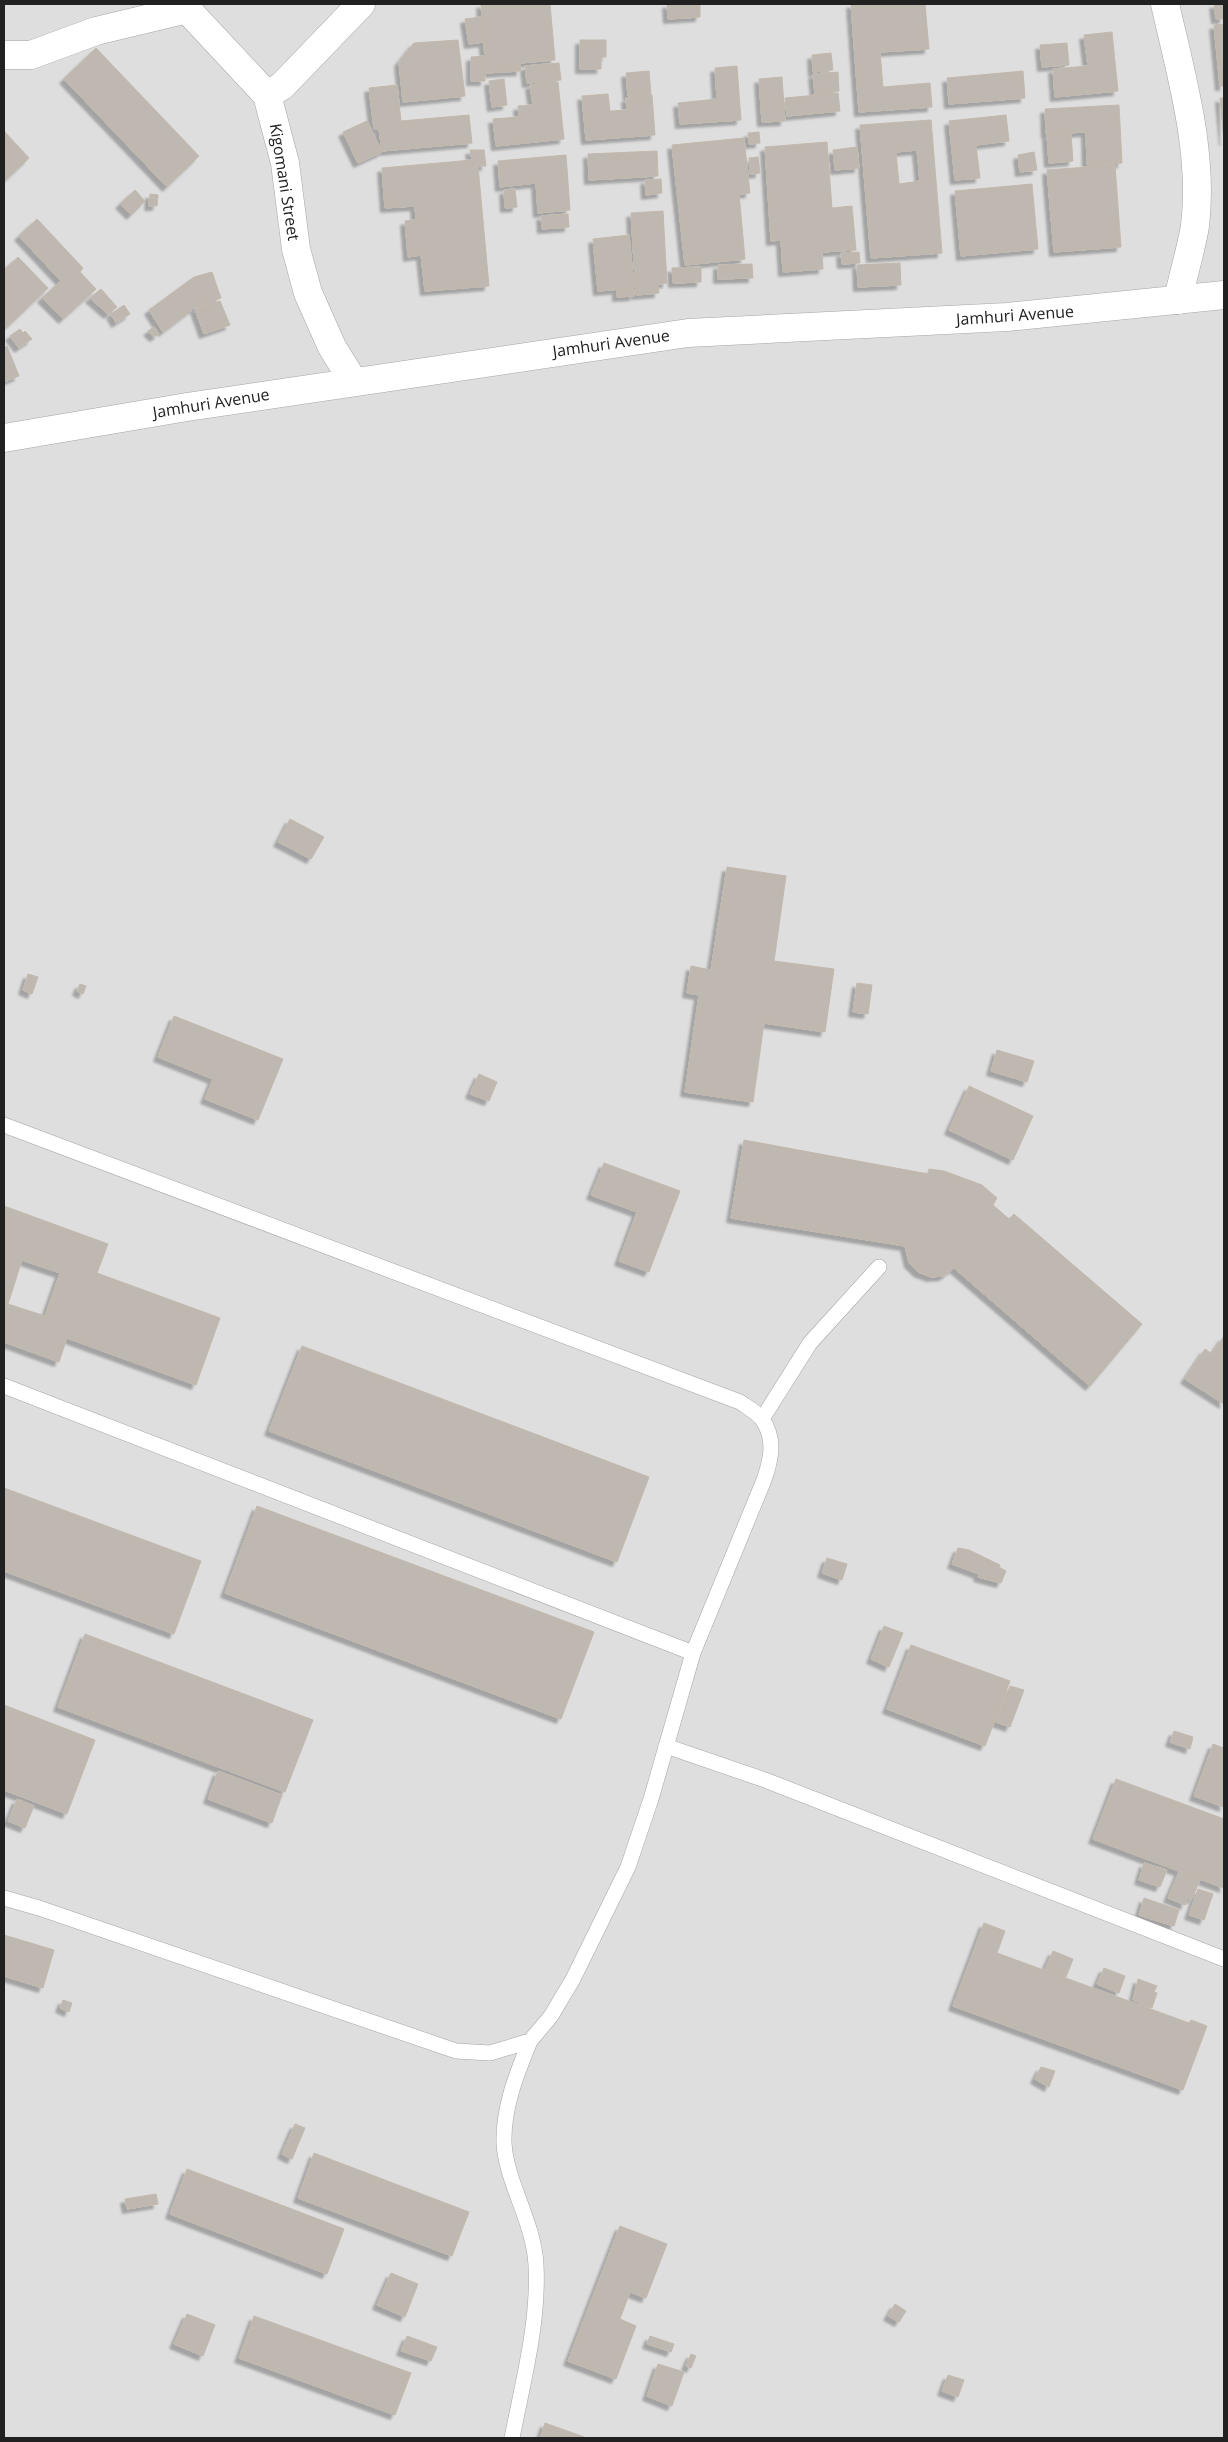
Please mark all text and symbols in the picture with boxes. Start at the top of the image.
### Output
street label: Kigomani Street [265,122,305,243]
street label: Jamhuri Avenue [953,300,1075,330]
street label: Jamhuri Avenue [549,324,671,362]
street label: Jamhuri Avenue [149,383,271,423]

